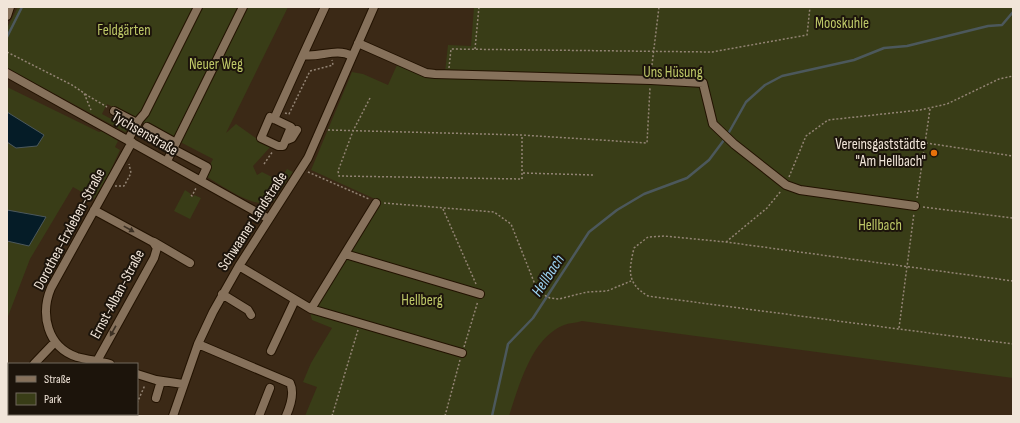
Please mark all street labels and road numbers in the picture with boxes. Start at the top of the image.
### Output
street label: Tychsenstraße [108,107,181,160]
street label: Dorothea-Erxleben-Straße [29,165,109,293]
street label: Schwaaner Landstraße [213,168,291,274]
street label: Ernst-Alban-Straße [86,246,149,342]

